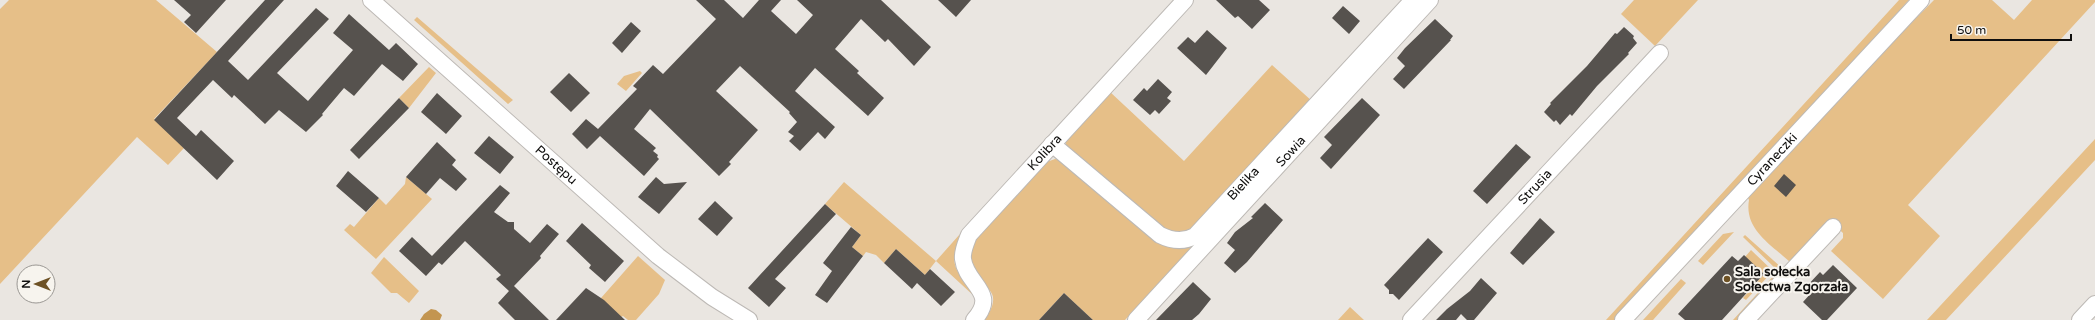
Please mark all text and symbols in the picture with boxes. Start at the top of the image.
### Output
scale bar [1951,16,2071,42]
text: 50 m [1957,23,1986,37]
street label: Cyraneczki [1744,130,1801,190]
street label: Kolibra [1024,131,1066,174]
street label: Sowia [1273,132,1309,170]
street label: Postępu [532,142,580,188]
street label: Bielika [1224,163,1263,204]
street label: Strusia [1515,166,1555,208]
north arrow [16,264,56,304]
place label: Sala sołecka Sołectwa Zgorzała [1735,264,1848,295]
marker: Sala sołecka Sołectwa Zgorzała [1722,274,1732,284]
text: N [20,280,33,288]

